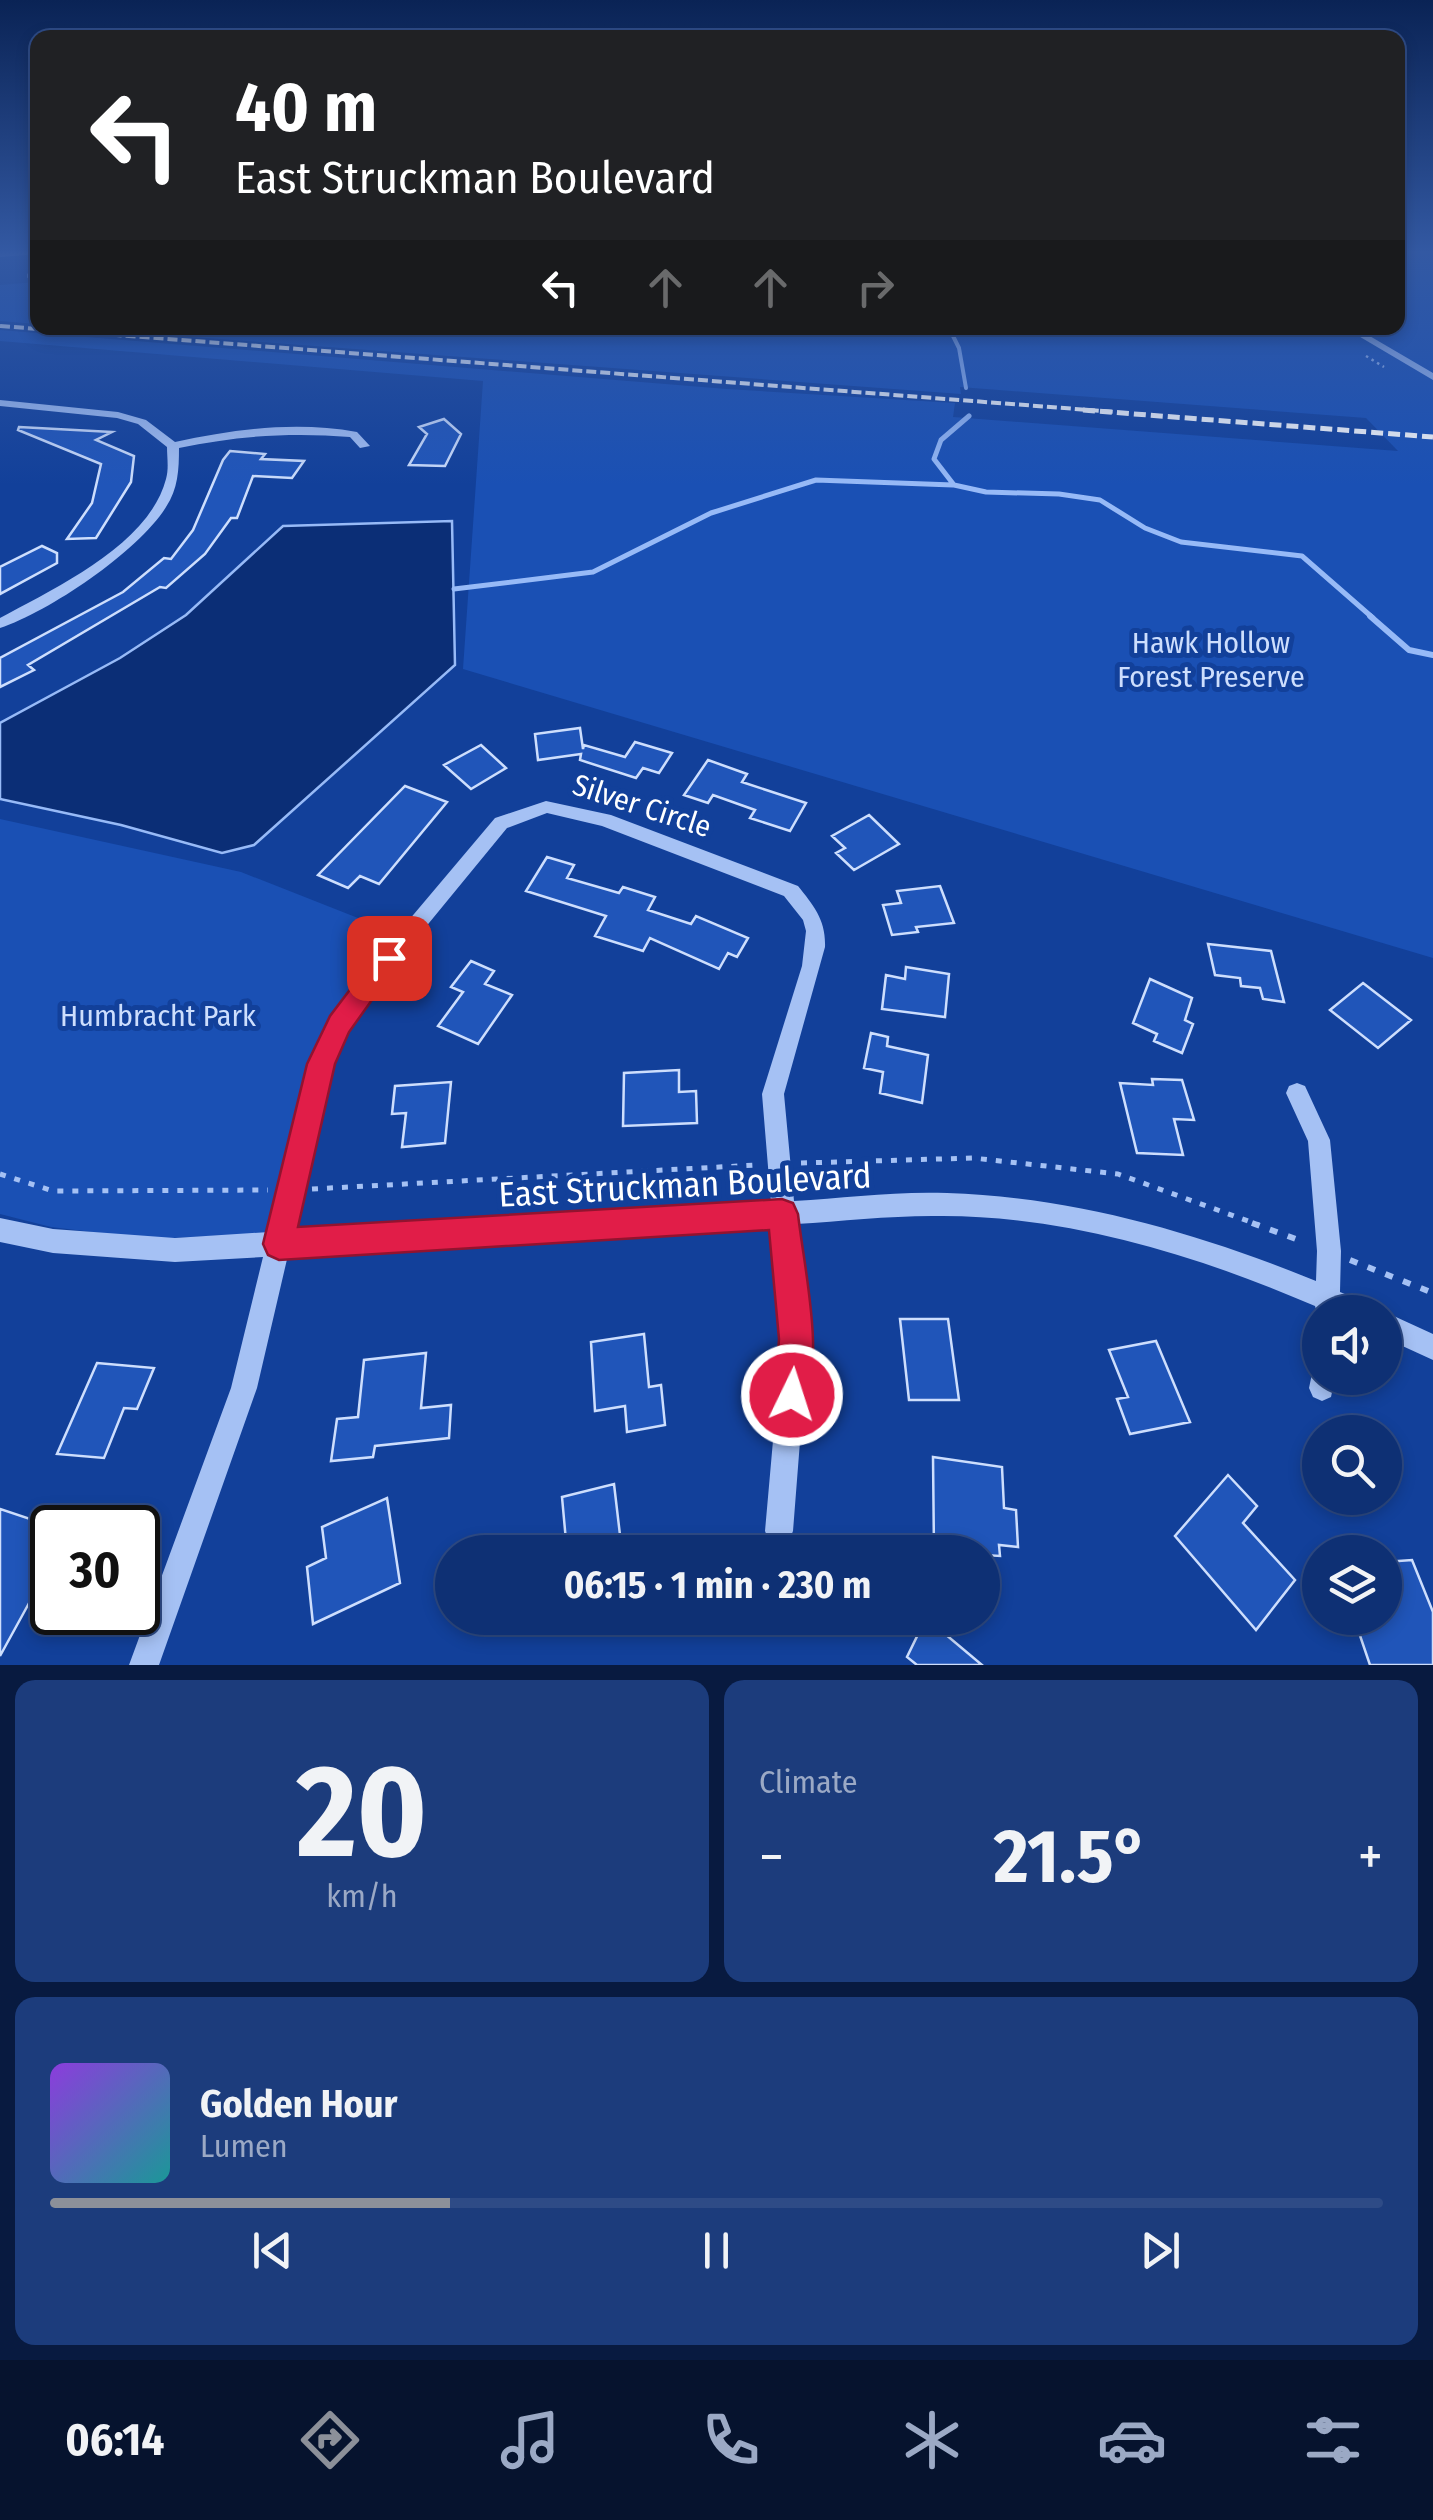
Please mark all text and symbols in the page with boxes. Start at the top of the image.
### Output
text: 40 m [235,66,377,150]
icon: left [70,70,200,200]
text: East Struckman Boulevard [235,151,715,205]
icon: left [533,260,588,315]
icon: ahead [638,260,693,315]
icon: ahead [743,260,798,315]
icon: right [848,260,903,315]
park label: Hawk Hollow Forest Preserve [1117,625,1305,695]
street label: Silver Circle [568,767,716,845]
pin [347,916,432,1001]
icon: arrive [362,931,417,986]
park label: Humbracht Park [60,998,256,1034]
street label: East Struckman Boulevard [498,1154,872,1216]
map controls [1302,1295,1402,1635]
button: sound [1302,1295,1402,1395]
position arrow [740,1343,844,1447]
button: search [1302,1415,1402,1515]
speed limit sign: 30 [30,1505,160,1635]
button: layers [1302,1535,1402,1635]
text: 06:15 · 1 min · 230 m [564,1562,871,1608]
text: 20 [296,1734,428,1890]
text: Climate [759,1763,858,1801]
text: 21.5° [994,1812,1148,1902]
text: − [759,1824,784,1890]
text: + [1358,1824,1383,1890]
text: km/h [326,1877,398,1915]
text: Golden Hour [200,2081,398,2127]
text: Lumen [200,2127,288,2165]
icon: previous [245,2223,300,2278]
icon: pause [689,2223,744,2278]
icon: next [1133,2223,1188,2278]
icon: directions [295,2405,365,2475]
icon: music [495,2405,565,2475]
icon: phone [696,2405,766,2475]
icon: climate [897,2405,967,2475]
icon: car [1097,2405,1167,2475]
icon: filters [1298,2405,1368,2475]
text: 06:14 [65,2413,164,2467]

